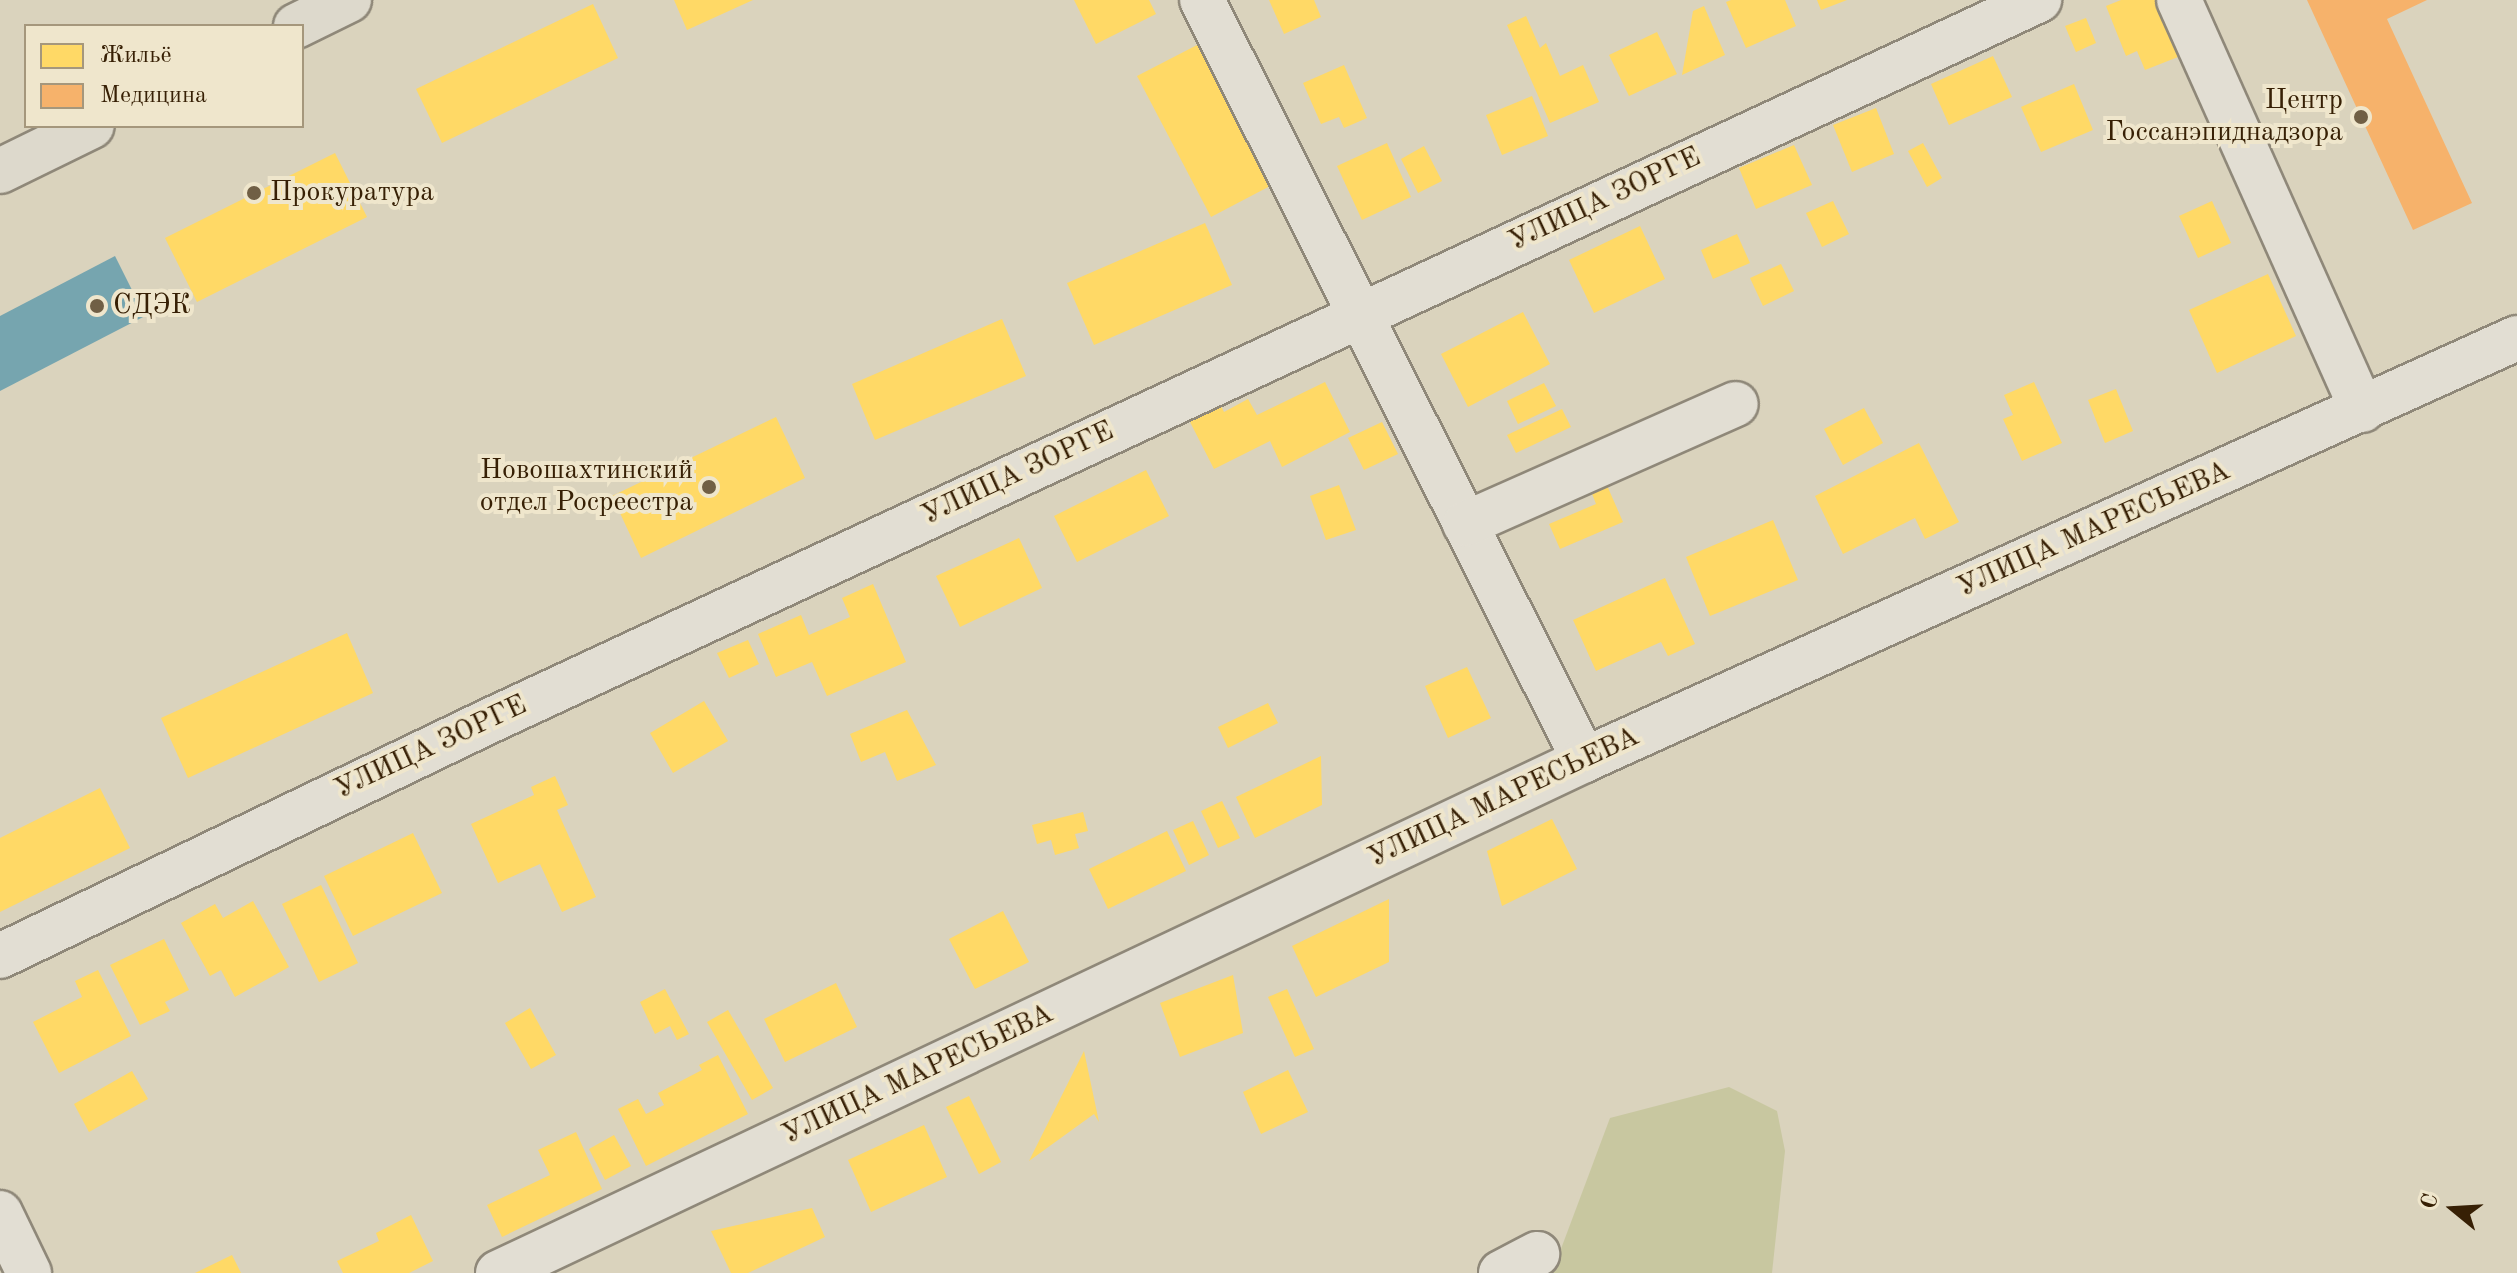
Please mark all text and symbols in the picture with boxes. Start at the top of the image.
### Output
legend [24,24,304,128]
text: Жильё [100,44,171,68]
text: Медицина [100,84,207,108]
place label: Центр Госсанэпиднадзора [2105,84,2343,150]
marker: Центр Госсанэпиднадзора [2350,106,2372,128]
street label: УЛИЦА ЗОРГЕ [1504,141,1706,259]
place label: Прокуратура [270,176,434,210]
marker: Прокуратура [245,184,263,202]
place label: СДЭК [113,289,191,323]
marker: СДЭК [88,297,106,315]
street label: УЛИЦА ЗОРГЕ [917,415,1119,533]
place label: Новошахтинский отдел Росреестра [480,454,693,520]
street label: УЛИЦА МАРЕСЬЕВА [1952,455,2236,605]
marker: Новошахтинский отдел Росреестра [700,478,718,496]
street label: УЛИЦА ЗОРГЕ [330,689,532,807]
street label: УЛИЦА МАРЕСЬЕВА [1363,720,1645,876]
street label: УЛИЦА МАРЕСЬЕВА [777,997,1059,1153]
north arrow [2413,1169,2493,1249]
text: С [2417,1191,2443,1212]

